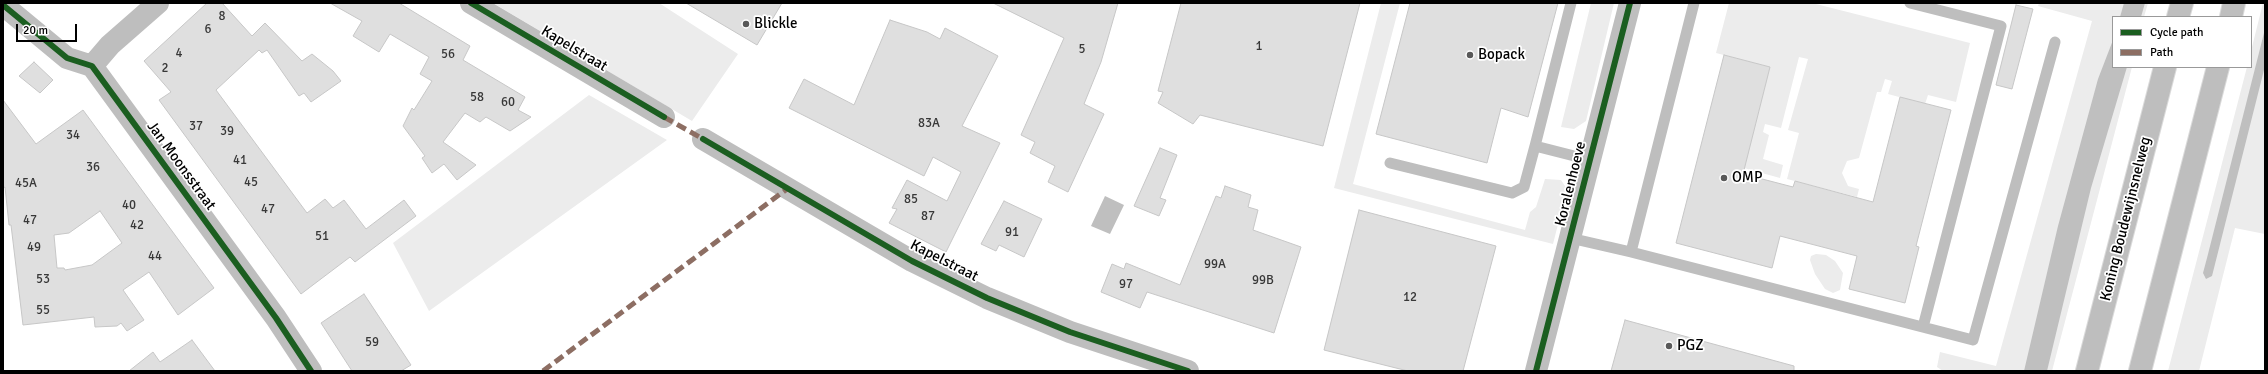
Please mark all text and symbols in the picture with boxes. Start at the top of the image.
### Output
house number: 8 [218,9,226,25]
place label: Blickle [754,15,798,33]
scale bar [18,16,79,42]
legend [2112,16,2252,68]
marker: Blickle [741,19,751,29]
house number: 6 [204,22,212,38]
street label: Kapelstraat [538,22,610,76]
text: 20 m [23,23,48,38]
text: Cycle path [2150,25,2203,40]
house number: 1 [1255,39,1263,55]
house number: 5 [1078,42,1086,58]
text: Path [2150,45,2173,60]
house number: 4 [175,46,183,62]
place label: Bopack [1478,46,1525,64]
house number: 56 [441,47,455,63]
marker: Bopack [1465,50,1475,60]
house number: 2 [161,61,169,77]
house number: 58 [470,90,484,106]
house number: 60 [501,95,515,111]
house number: 83A [918,116,940,132]
street label: Jan Moonsstraat [143,118,219,214]
house number: 37 [189,119,203,135]
house number: 39 [220,124,234,140]
house number: 34 [66,128,80,144]
street label: Koning Boudewijnsnelweg [2097,135,2155,303]
street label: Koralenhoeve [1552,140,1590,228]
house number: 41 [233,153,247,169]
house number: 36 [86,160,100,176]
place label: OMP [1732,169,1762,187]
marker: OMP [1719,173,1729,183]
house number: 45 [244,175,258,191]
house number: 45A [15,176,37,192]
house number: 85 [904,192,918,208]
house number: 40 [122,198,136,214]
house number: 47 [261,202,275,218]
house number: 87 [921,209,935,225]
house number: 47 [23,213,37,229]
house number: 42 [130,218,144,234]
house number: 91 [1005,225,1019,241]
house number: 51 [315,229,329,245]
street label: Kapelstraat [907,236,981,286]
house number: 49 [27,240,41,256]
house number: 44 [148,249,162,265]
house number: 99A [1204,257,1226,273]
house number: 53 [36,272,50,288]
house number: 99B [1252,273,1274,289]
house number: 97 [1119,277,1133,293]
house number: 12 [1403,290,1417,306]
house number: 55 [36,303,50,319]
house number: 59 [365,335,379,351]
place label: PGZ [1677,337,1704,355]
marker: PGZ [1664,341,1674,351]

